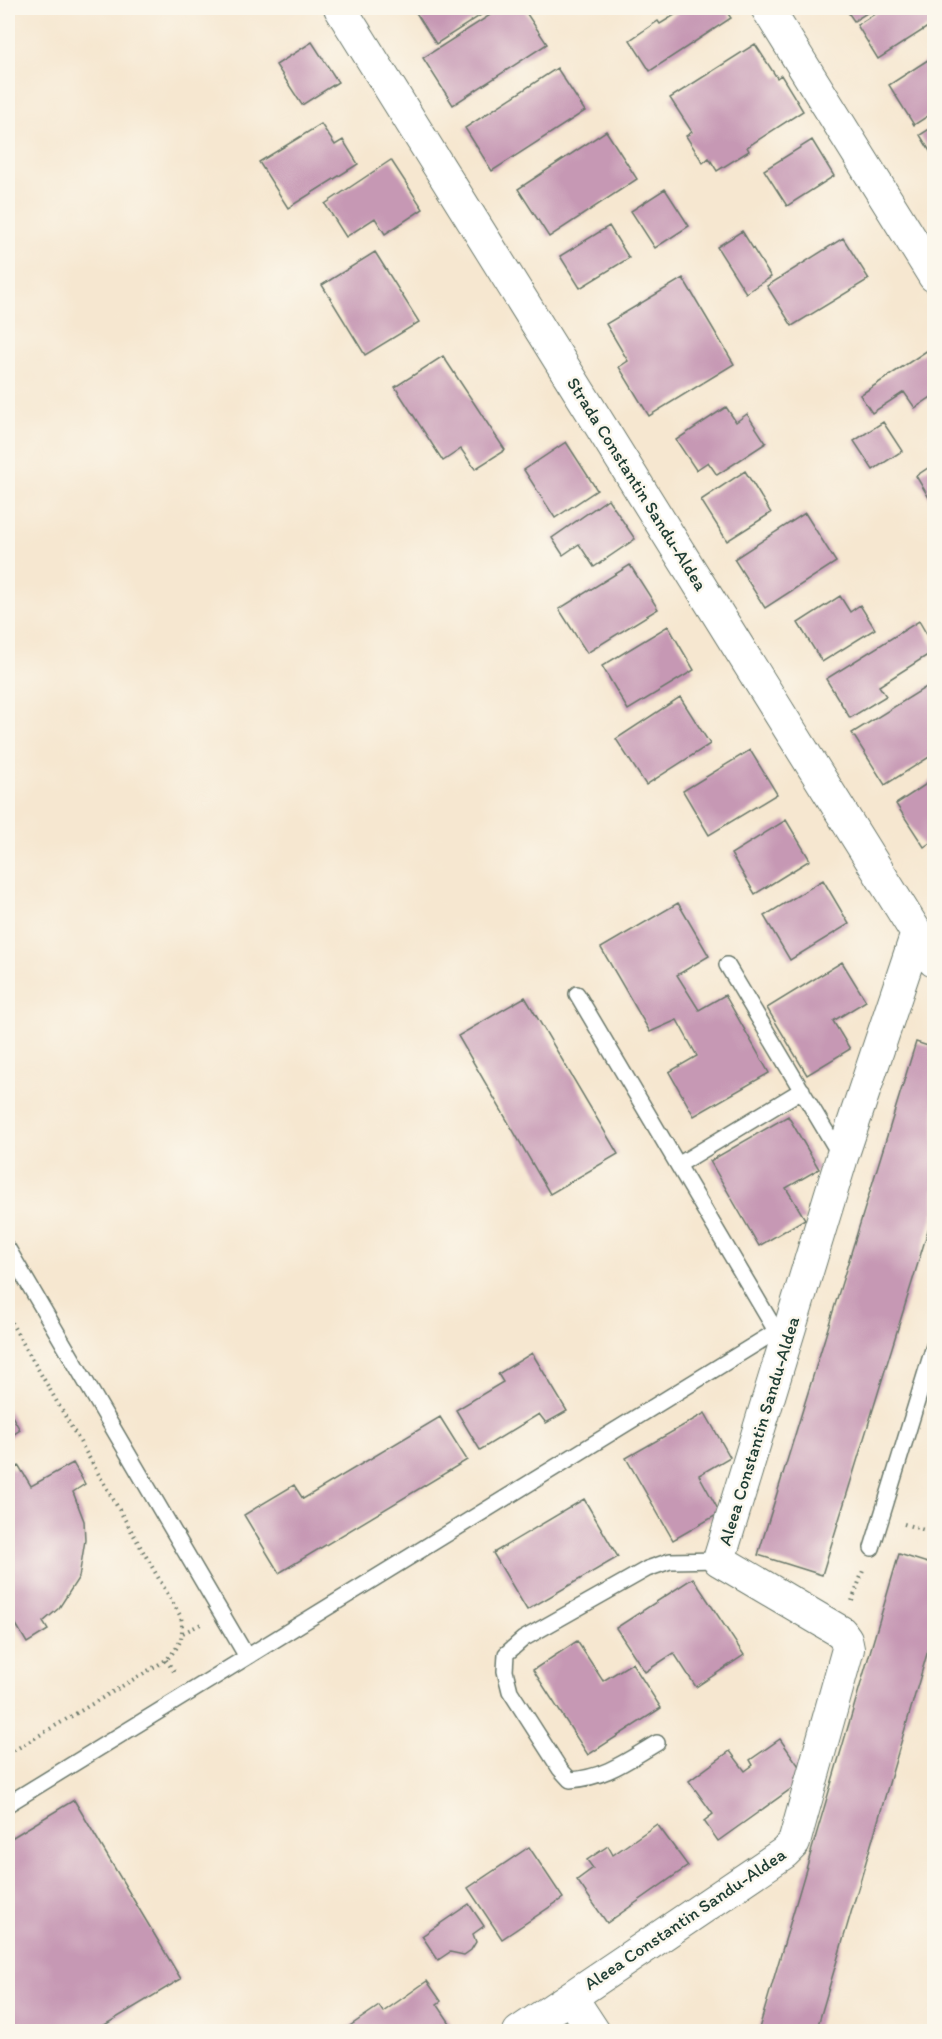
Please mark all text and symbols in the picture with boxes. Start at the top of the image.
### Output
street label: Strada Constantin Sandu-Aldea [562,373,712,595]
street label: Aleea Constantin Sandu-Aldea [714,1313,805,1548]
street label: Aleea Constantin Sandu-Aldea [580,1843,790,1995]

